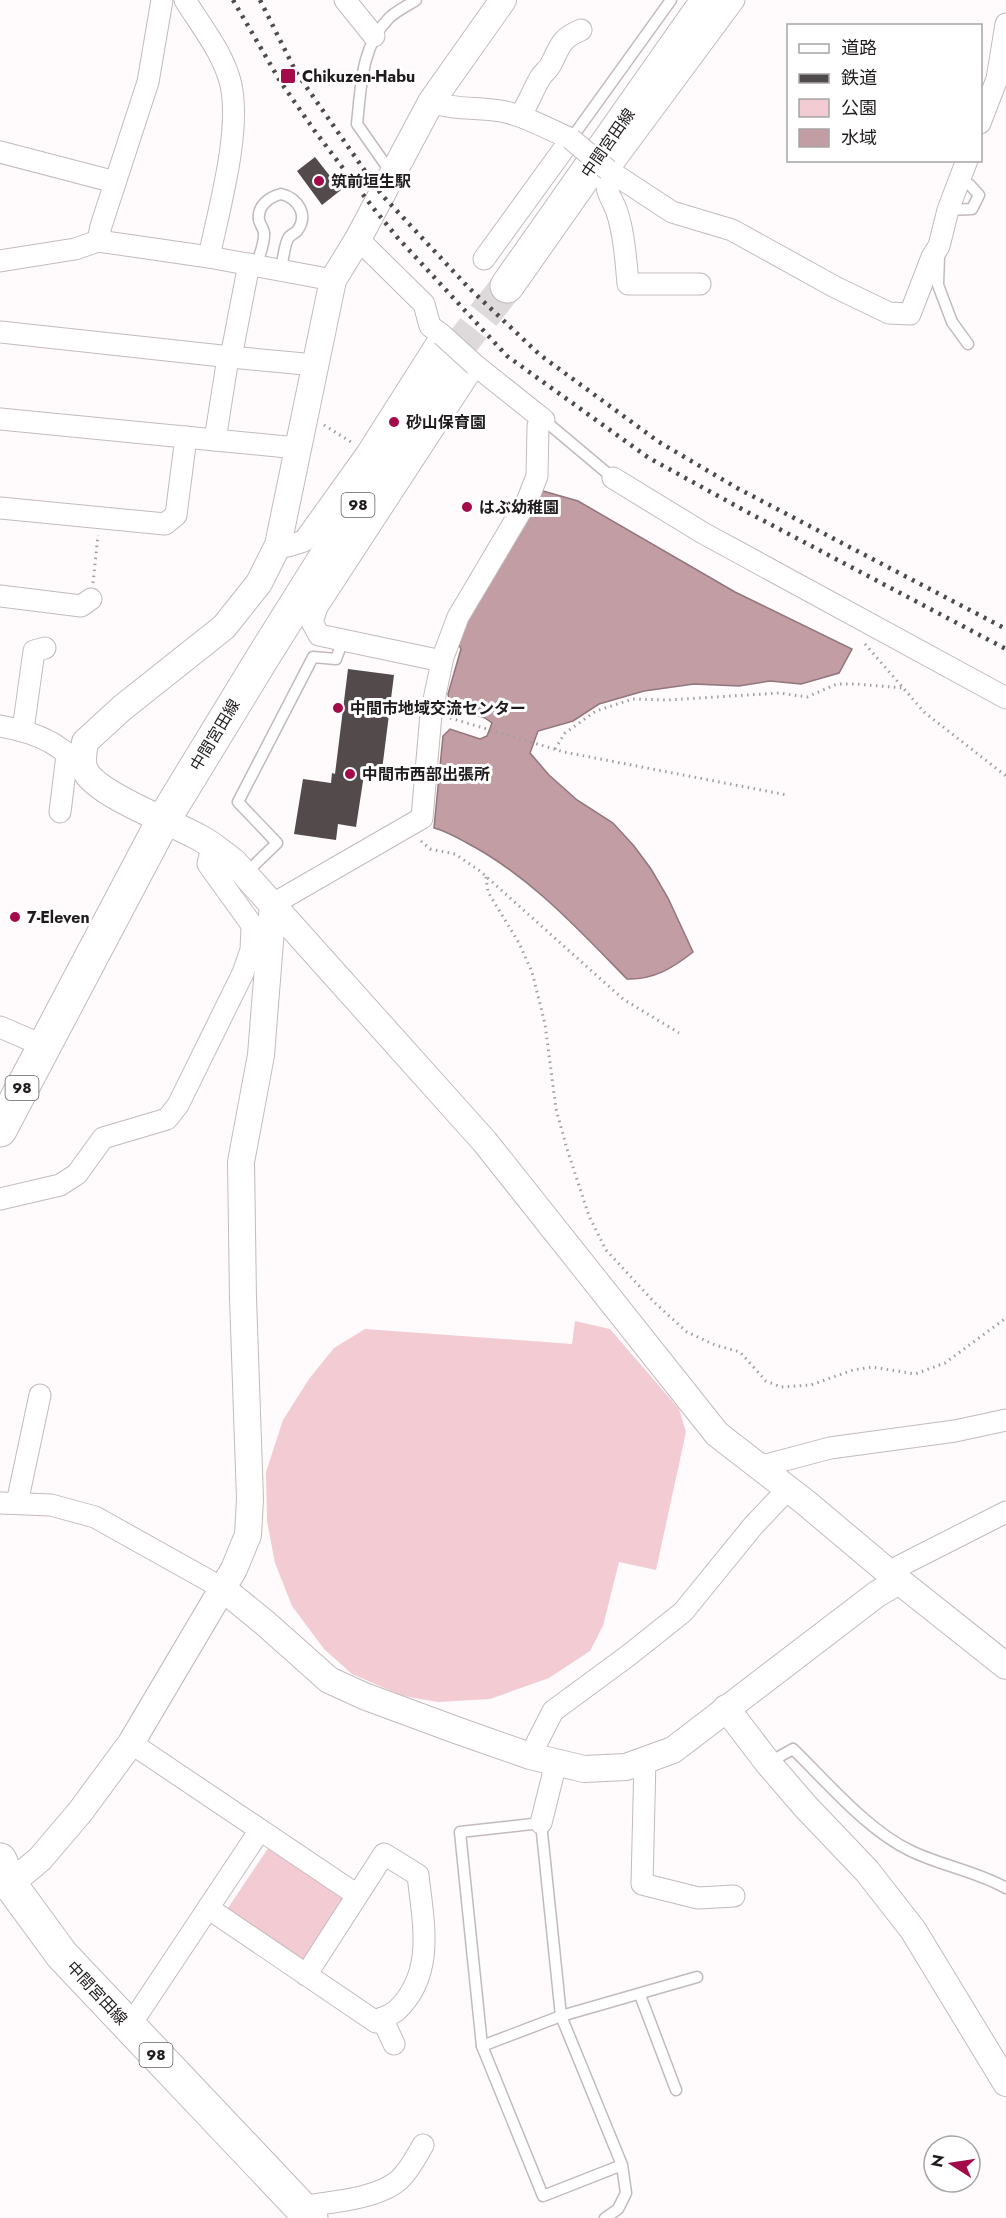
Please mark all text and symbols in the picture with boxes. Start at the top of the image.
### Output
legend [787,24,982,162]
text: 道路 [841,35,877,61]
place label: Chikuzen-Habu [302,65,415,88]
text: 鉄道 [841,65,877,91]
marker: Chikuzen-Habu [279,67,297,85]
text: 公園 [841,95,877,121]
street label: 中間宮田線 [576,104,640,182]
text: 水域 [841,125,877,151]
place label: 筑前垣生駅 [331,170,411,193]
marker: 筑前垣生駅 [312,174,326,188]
place label: 砂山保育園 [406,411,486,434]
marker: 砂山保育園 [387,415,401,429]
road number: 98 [342,493,374,517]
place label: はぶ幼稚園 [479,496,559,519]
marker: はぶ幼稚園 [460,500,474,514]
street label: 中間宮田線 [185,695,245,775]
place label: 中間市地域交流センター [350,697,526,720]
marker: 中間市地域交流センター [331,701,345,715]
place label: 中間市西部出張所 [362,763,490,786]
marker: 中間市西部出張所 [343,767,357,781]
place label: 7-Eleven [27,906,90,929]
marker: 7-Eleven [8,910,22,924]
road number: 98 [5,1076,38,1100]
street label: 中間宮田線 [61,1956,133,2030]
road number: 98 [140,2043,172,2067]
north arrow [922,2134,982,2194]
text: N [925,2152,950,2170]

